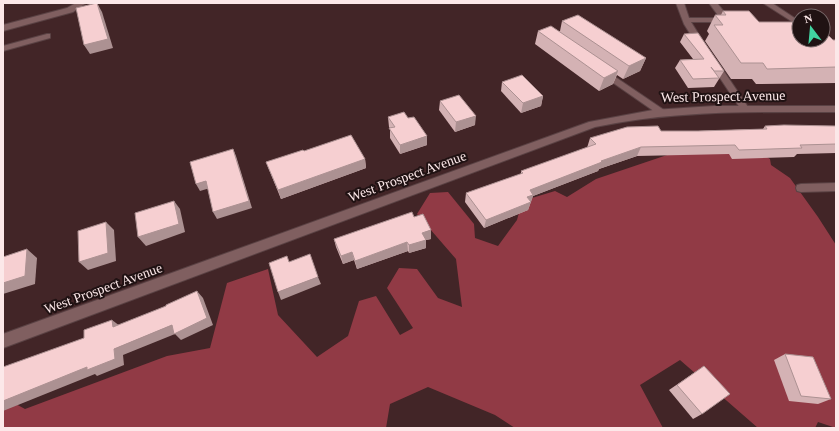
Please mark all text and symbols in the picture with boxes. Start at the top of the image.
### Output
north arrow [791,8,831,48]
text: N [803,12,814,25]
street label: West Prospect Avenue [661,88,785,105]
street label: West Prospect Avenue [346,148,468,205]
street label: West Prospect Avenue [42,260,164,317]

